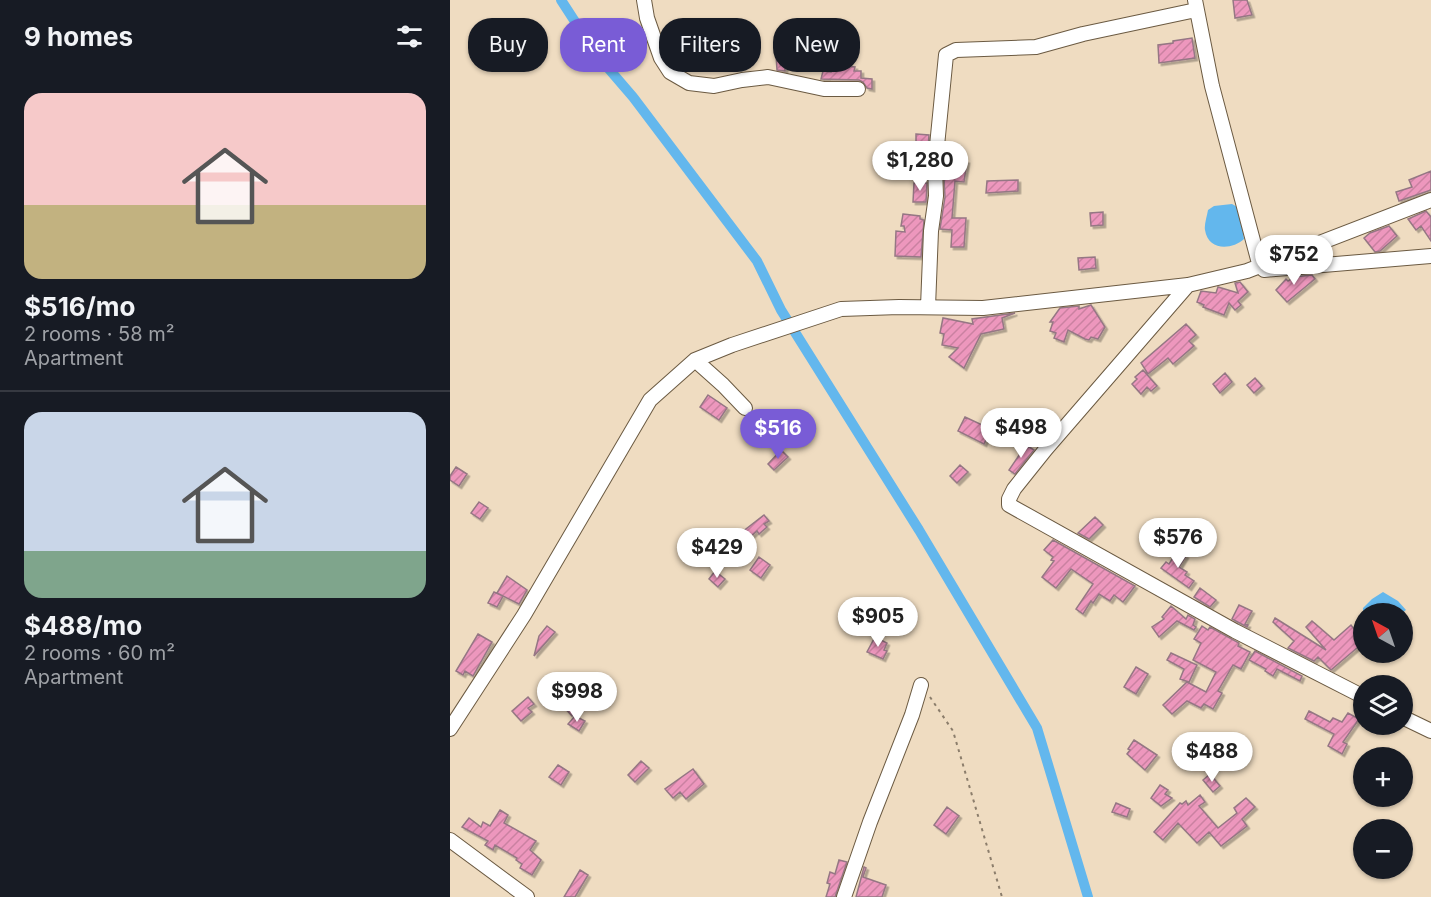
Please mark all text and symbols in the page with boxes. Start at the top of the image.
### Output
chip: Buy [468,18,548,72]
chip: Rent [560,18,647,72]
chip: Filters [659,18,761,72]
chip: New [773,18,860,72]
icon: filters [393,20,426,53]
text: 9 homes [24,21,133,52]
icon: home [171,132,279,240]
pin: $1,280 [871,141,969,192]
text: $1,280 [886,148,954,172]
pin: $752 [1258,235,1330,286]
text: $752 [1269,242,1319,266]
text: $516/mo [24,291,136,322]
text: 2 rooms · 58 m² [24,322,175,346]
text: Apartment [24,346,123,370]
pin: $498 [985,408,1057,459]
pin: $516 [742,409,814,460]
text: $498 [995,415,1047,439]
text: $516 [754,416,802,440]
icon: home [171,451,279,559]
pin: $576 [1142,518,1214,569]
text: $576 [1153,525,1203,549]
pin: $429 [681,528,753,579]
text: $429 [691,535,743,559]
pin: $905 [842,597,914,648]
north arrow [1353,603,1413,663]
map controls [1353,603,1413,879]
text: $905 [852,604,904,628]
text: $488/mo [24,610,142,641]
text: 2 rooms · 60 m² [24,641,175,665]
text: Apartment [24,665,123,689]
pin: $998 [541,672,613,723]
button: layers [1353,675,1413,735]
text: $998 [551,679,603,703]
pin: $488 [1176,732,1248,783]
text: $488 [1186,739,1238,763]
button: + [1353,747,1413,807]
button: − [1353,819,1413,879]

